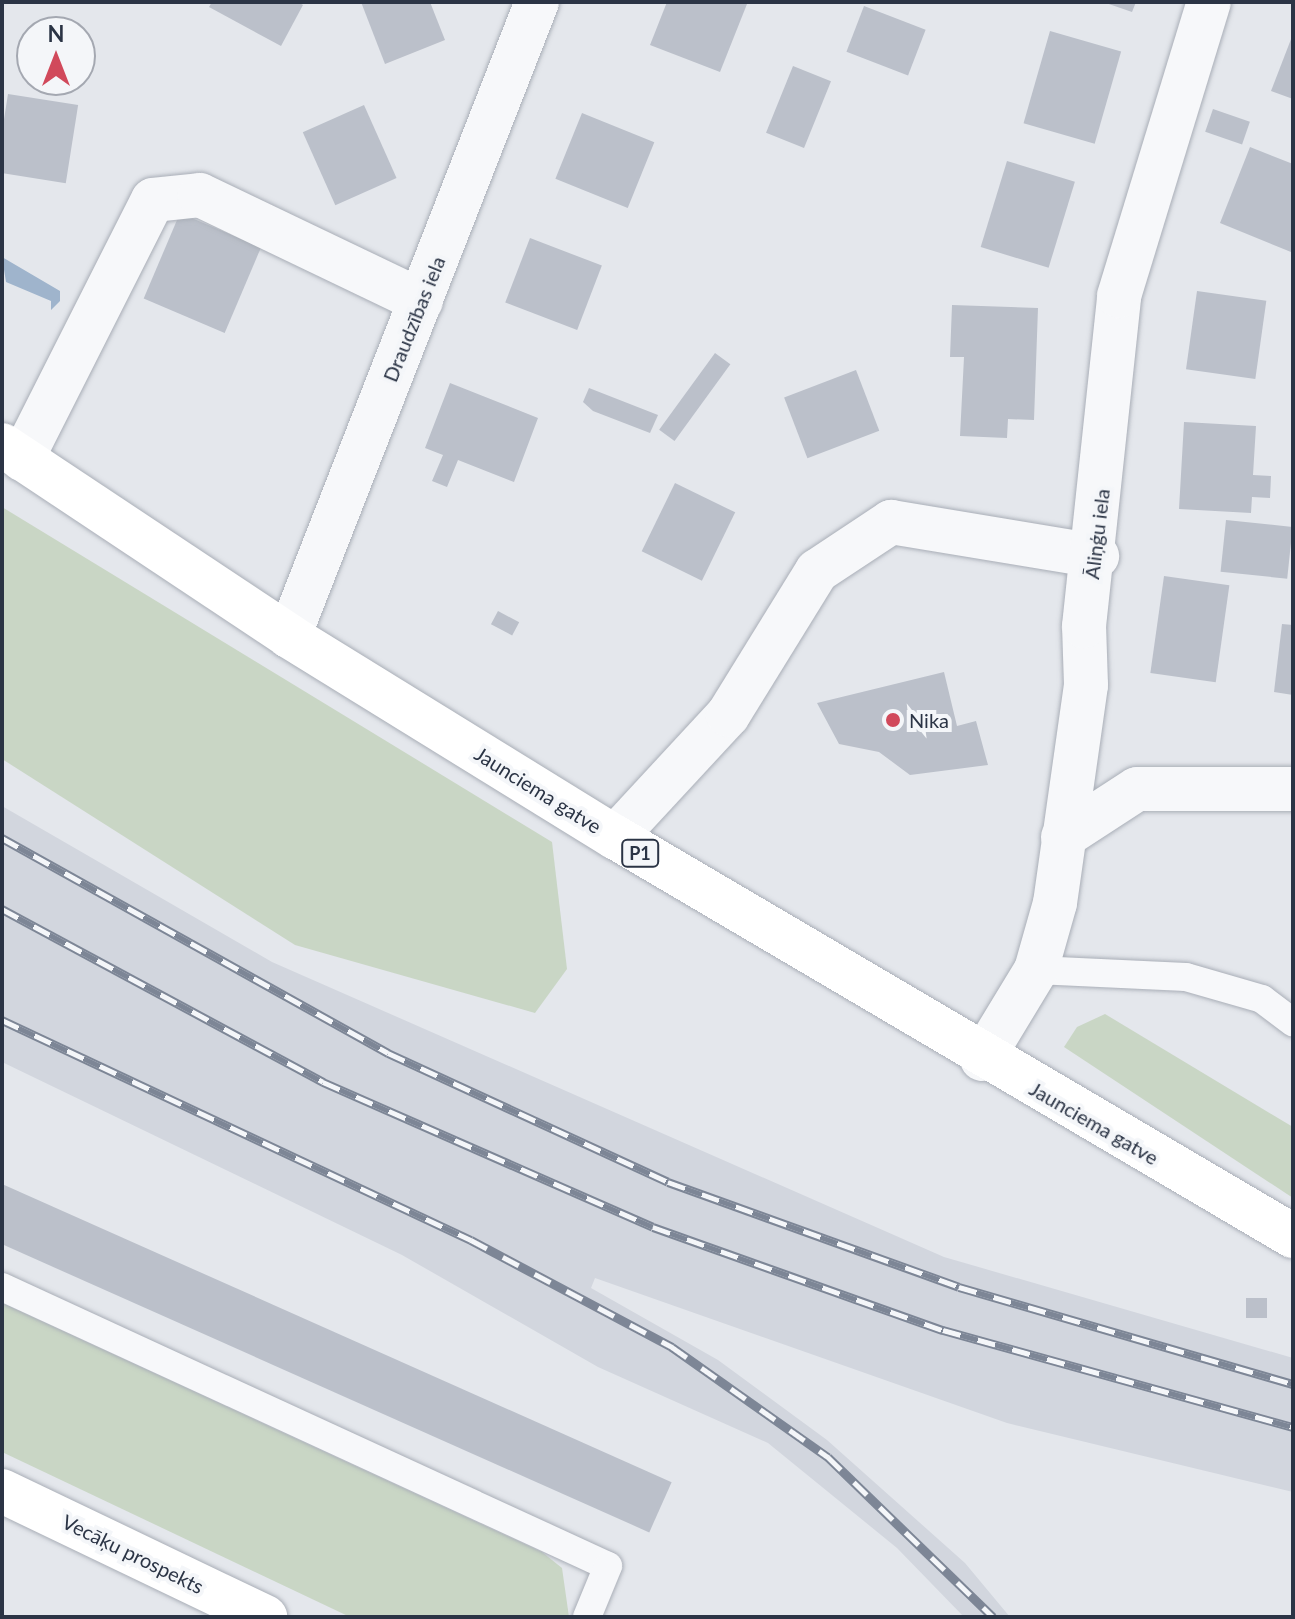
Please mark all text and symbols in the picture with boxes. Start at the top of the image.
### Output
north arrow [16,16,96,96]
text: N [48,20,64,47]
street label: Draudzības iela [378,253,450,385]
street label: Āliņģu iela [1080,487,1114,581]
place label: Nika [909,708,949,732]
marker: Nika [884,711,902,729]
street label: Jaunciema gatve [470,741,606,839]
road number: P1 [620,839,660,867]
street label: Jaunciema gatve [1025,1076,1163,1170]
street label: Vecāķu prospekts [58,1509,208,1599]

